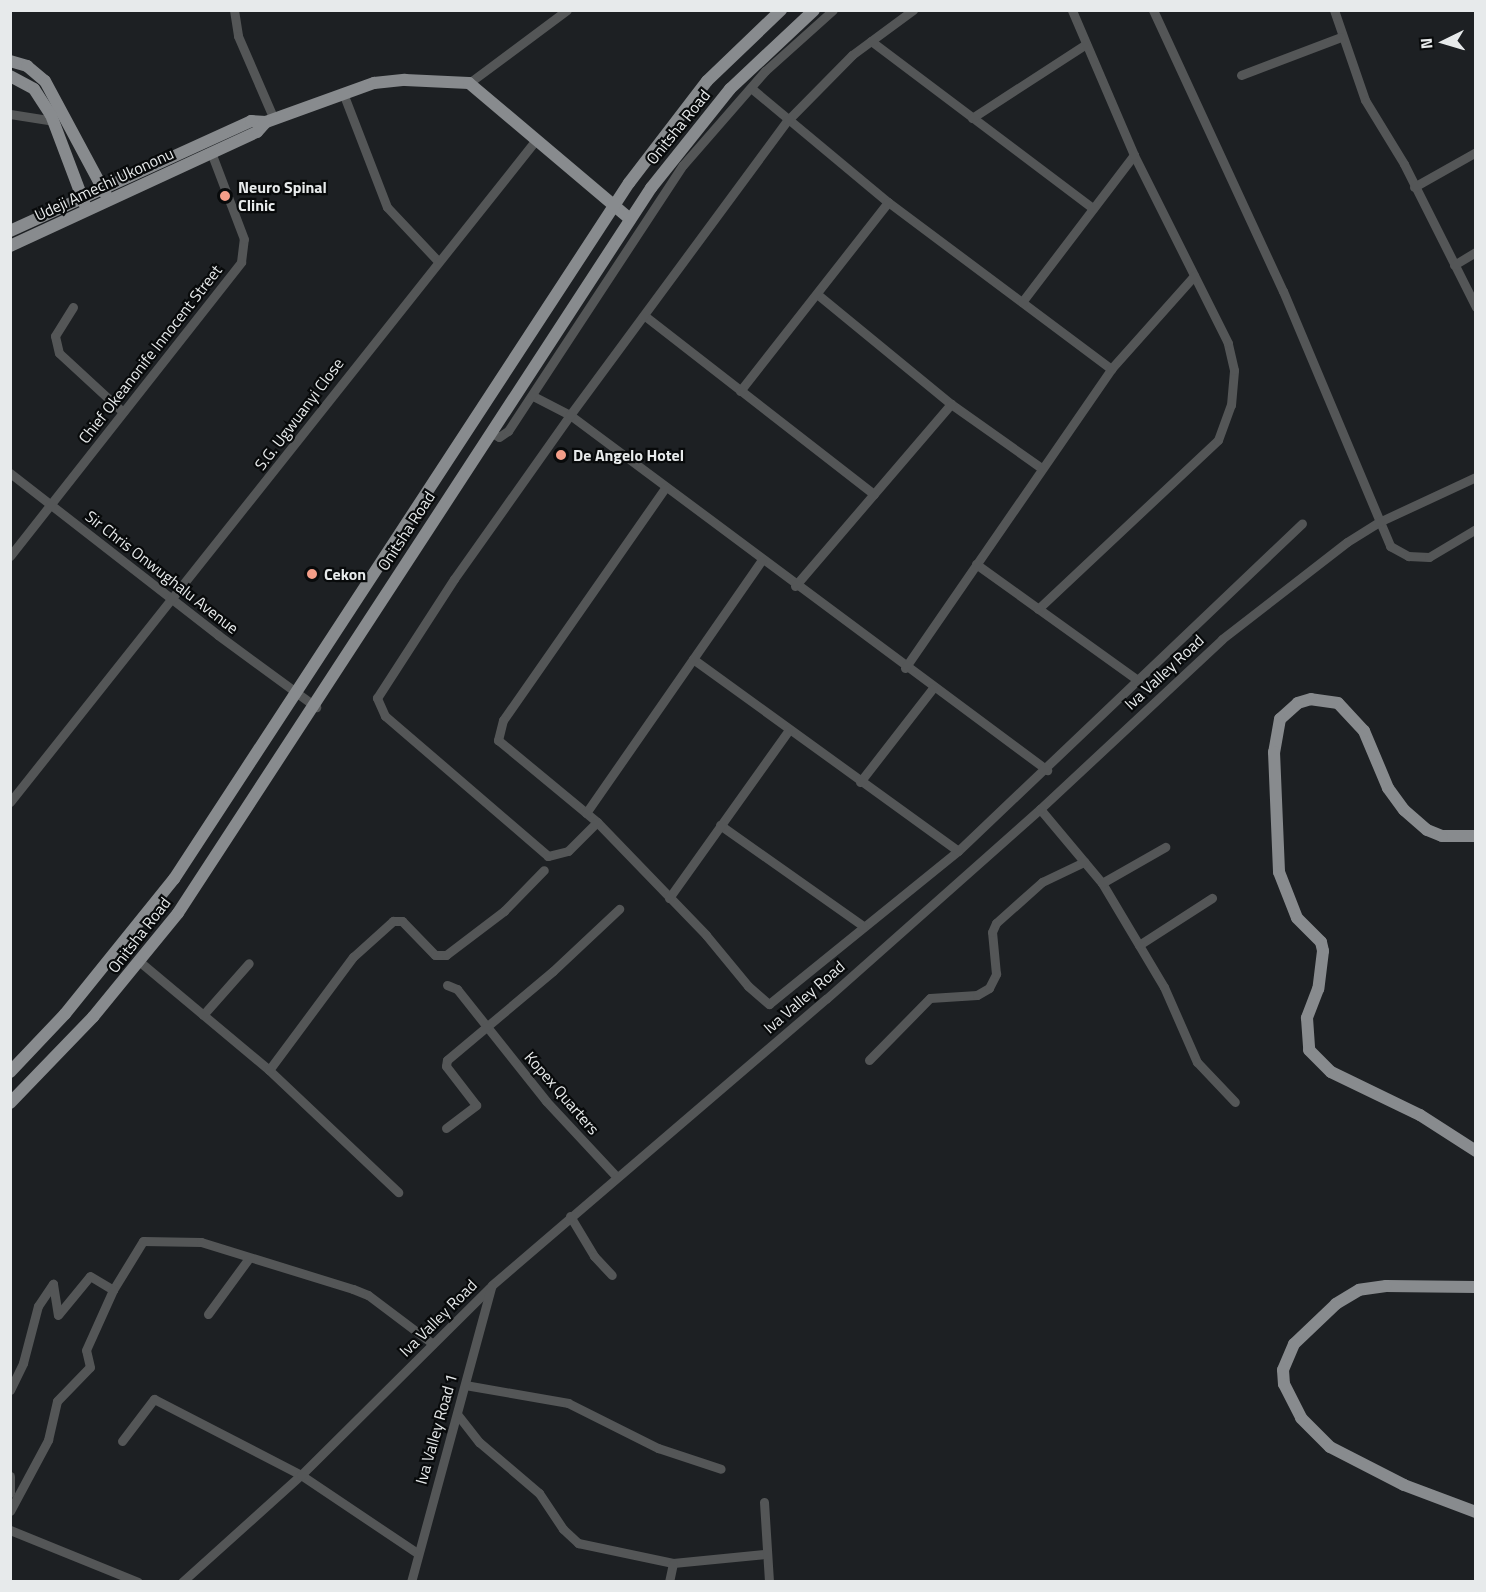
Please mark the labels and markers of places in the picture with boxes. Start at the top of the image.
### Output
place label: Neuro Spinal Clinic [238,177,327,215]
marker: Neuro Spinal Clinic [216,187,234,205]
place label: De Angelo Hotel [573,445,684,465]
marker: De Angelo Hotel [554,448,568,462]
place label: Cekon [324,564,366,584]
marker: Cekon [305,567,319,581]

